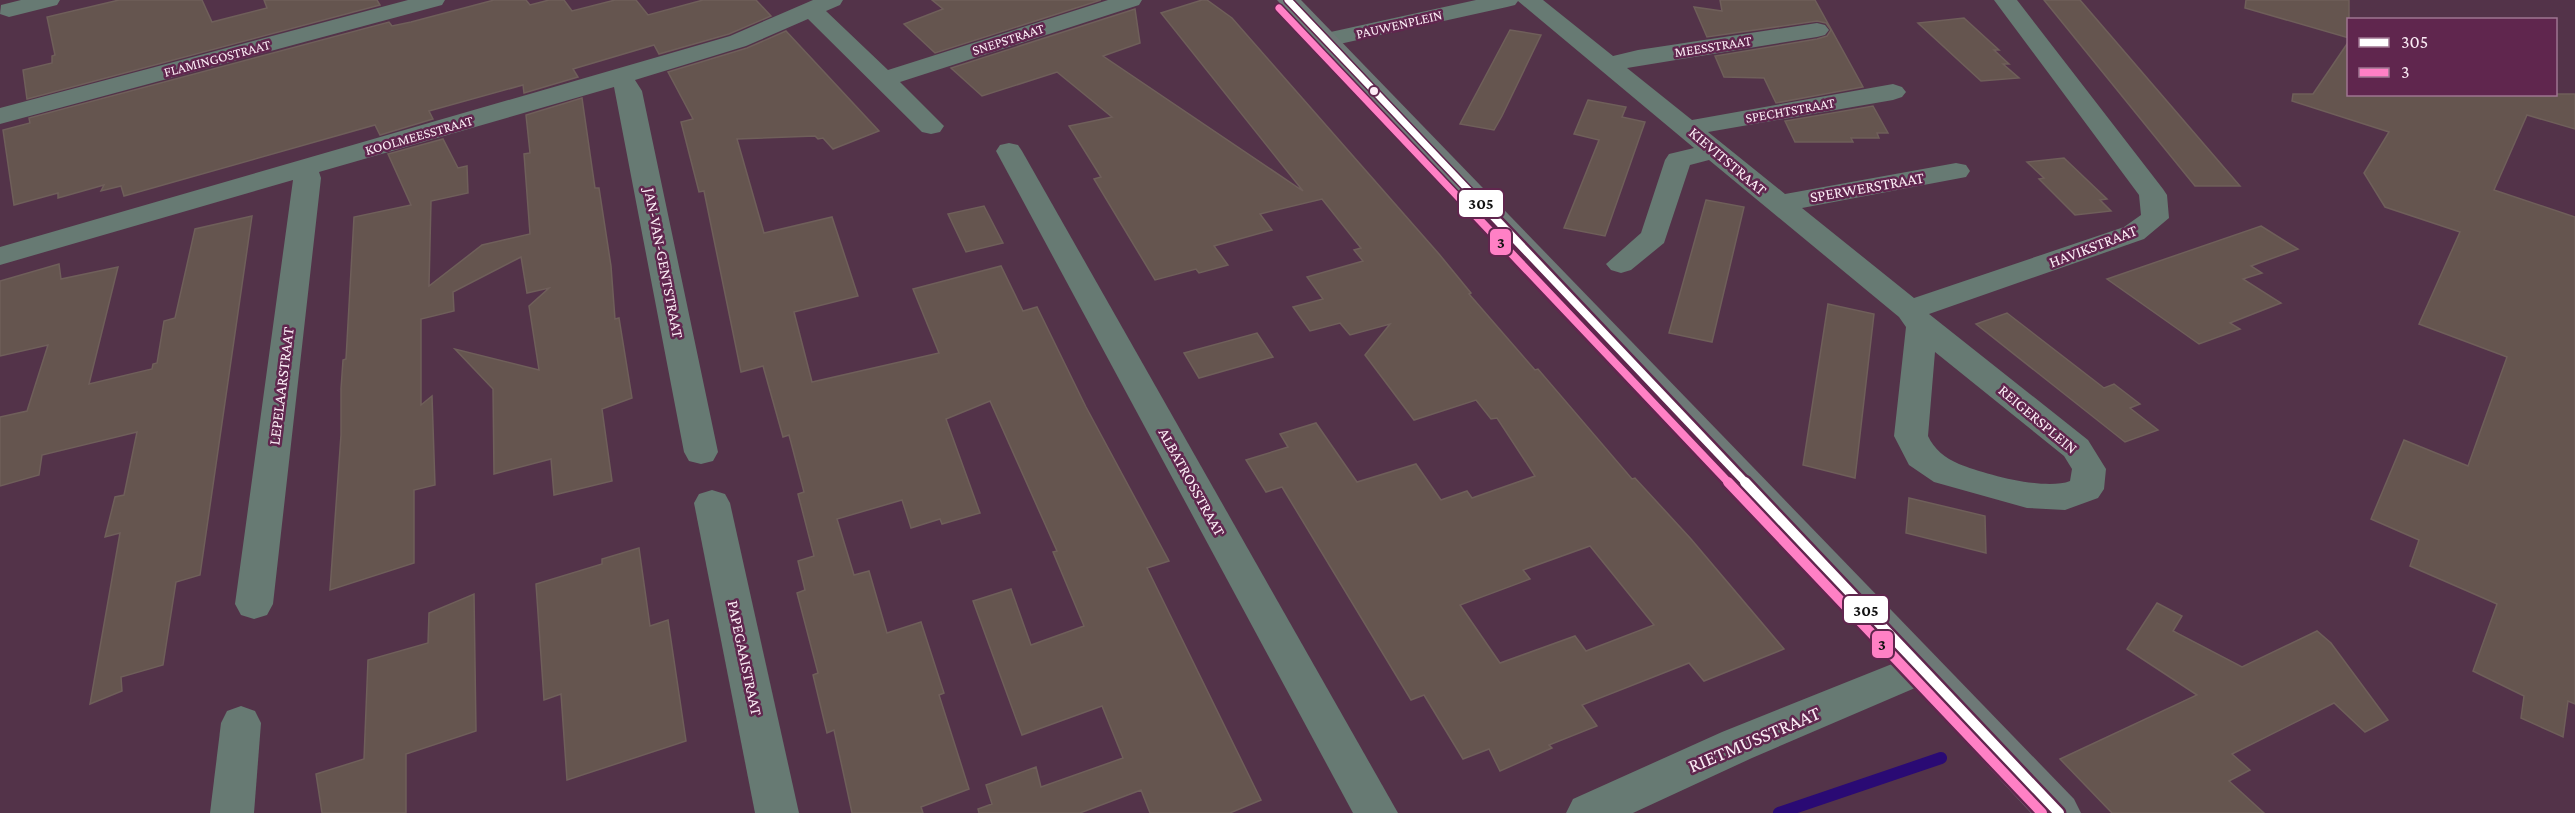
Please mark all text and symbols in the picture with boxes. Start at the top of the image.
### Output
street label: PAUWENPLEIN [1354,6,1444,42]
legend [2347,18,2557,96]
street label: SNEPSTRAAT [970,20,1046,58]
street label: MEESSTRAAT [1673,32,1753,60]
text: 305 [2401,32,2428,52]
street label: FLAMINGOSTRAAT [162,36,272,80]
text: 3 [2401,62,2410,82]
unlabelled marker [1368,85,1380,97]
street label: SPECHTSTRAAT [1744,94,1836,126]
street label: KOOLMEESSTRAAT [363,112,475,158]
street label: KIEVITSTRAAT [1686,124,1770,199]
street label: SPERWERSTRAAT [1809,169,1926,205]
street label: JAN-VAN-GENTSTRAAT [640,184,687,340]
line badge: 305 [1458,189,1504,218]
text: 305 [1468,195,1494,212]
street label: HAVIKSTRAAT [2046,221,2140,271]
line badge: 3 [1489,228,1512,256]
text: 3 [1497,234,1505,251]
street label: LEPELAARSTRAAT [265,326,297,446]
street label: REIGERSPLEIN [1995,381,2081,457]
street label: ALBATROSSTRAAT [1155,425,1229,539]
line badge: 305 [1843,595,1889,624]
street label: PAPEGAAISTRAAT [724,599,766,717]
text: 305 [1853,602,1879,619]
line badge: 3 [1871,630,1894,659]
text: 3 [1878,636,1886,653]
street label: RIETMUSSTRAAT [1685,701,1823,777]

